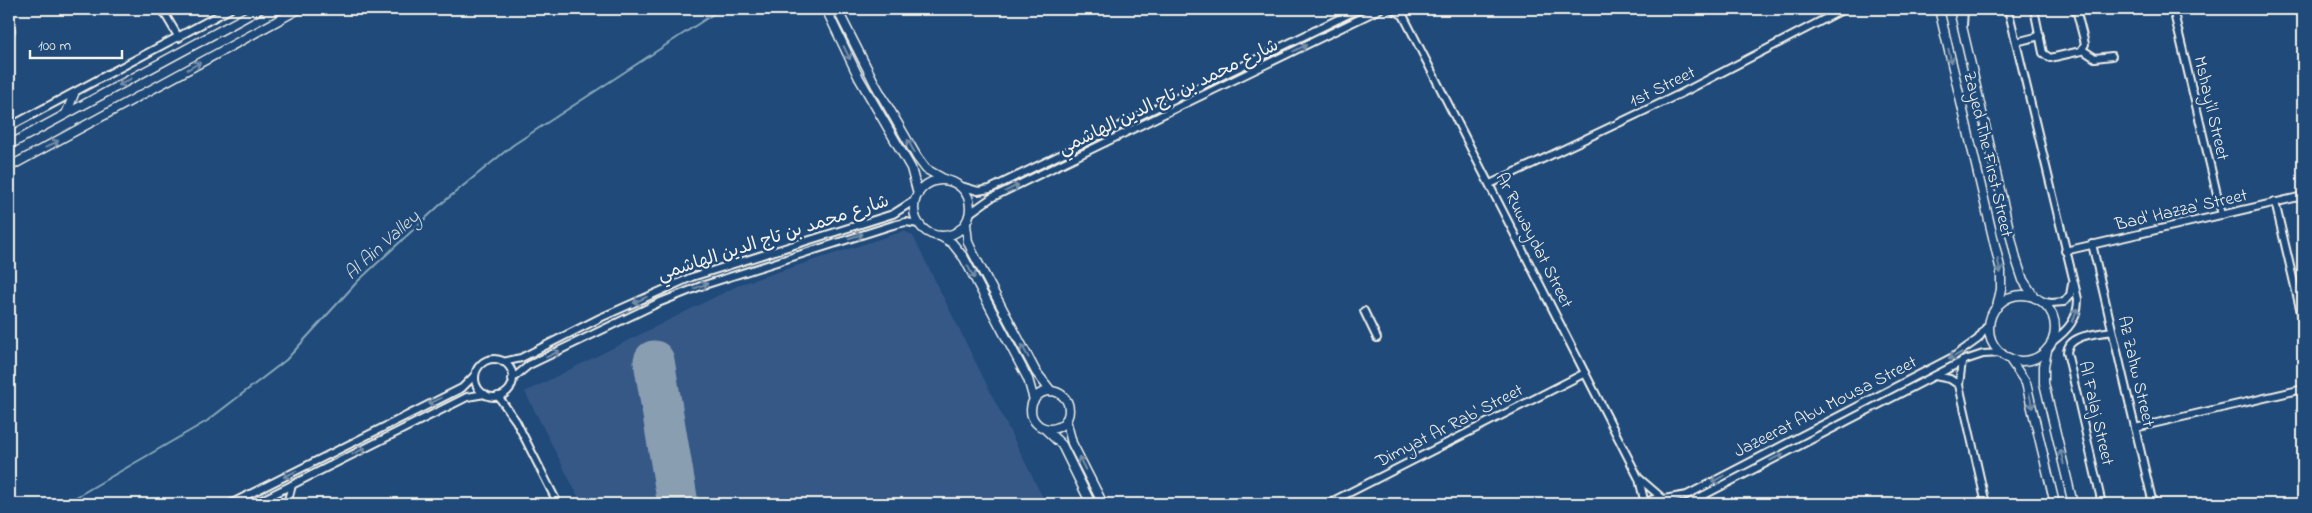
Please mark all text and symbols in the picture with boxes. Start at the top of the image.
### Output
scale bar [30,28,122,60]
street label: شارع محمد بن تاج الدين الهاشمي [1054,33,1284,163]
text: 100 m [38,35,71,57]
one-way arrow [1292,43,1307,53]
one-way arrow [842,45,852,60]
one-way arrow [1946,48,1955,64]
street label: Mshay'il Street [2185,54,2235,163]
one-way arrow [187,61,202,71]
street label: 1st Street [1625,61,1700,115]
street label: Zayed The First Street [1955,69,2019,240]
one-way arrow [117,77,132,87]
one-way arrow [44,138,58,148]
one-way arrow [906,139,915,154]
street label: Ar Ruwaydat Street [1488,169,1579,313]
one-way arrow [1004,183,1019,192]
street label: Bad' Hazza' Street [2112,183,2250,239]
street label: شارع محمد بن تاج الدين الهاشمي [655,189,893,290]
water label: Al Ain Valley [339,204,427,287]
one-way arrow [847,231,863,241]
one-way arrow [1995,257,2004,273]
one-way arrow [967,264,977,278]
one-way arrow [693,281,708,290]
one-way arrow [632,295,647,305]
one-way arrow [2071,307,2080,323]
street label: Az Zahw Street [2110,313,2160,430]
one-way arrow [1020,344,1029,359]
one-way arrow [546,349,561,359]
street label: Jazeerat Abu Mousa Street [1730,350,1922,465]
one-way arrow [1948,351,1963,361]
street label: Al Falaj Street [2070,359,2120,468]
street label: Dimyat Ar Rab' Street [1371,378,1528,476]
one-way arrow [2027,393,2036,409]
one-way arrow [428,396,443,406]
one-way arrow [352,445,367,455]
one-way arrow [2057,449,2066,465]
one-way arrow [1769,452,1784,461]
one-way arrow [1077,456,1086,471]
one-way arrow [283,470,298,479]
one-way arrow [1710,474,1725,484]

